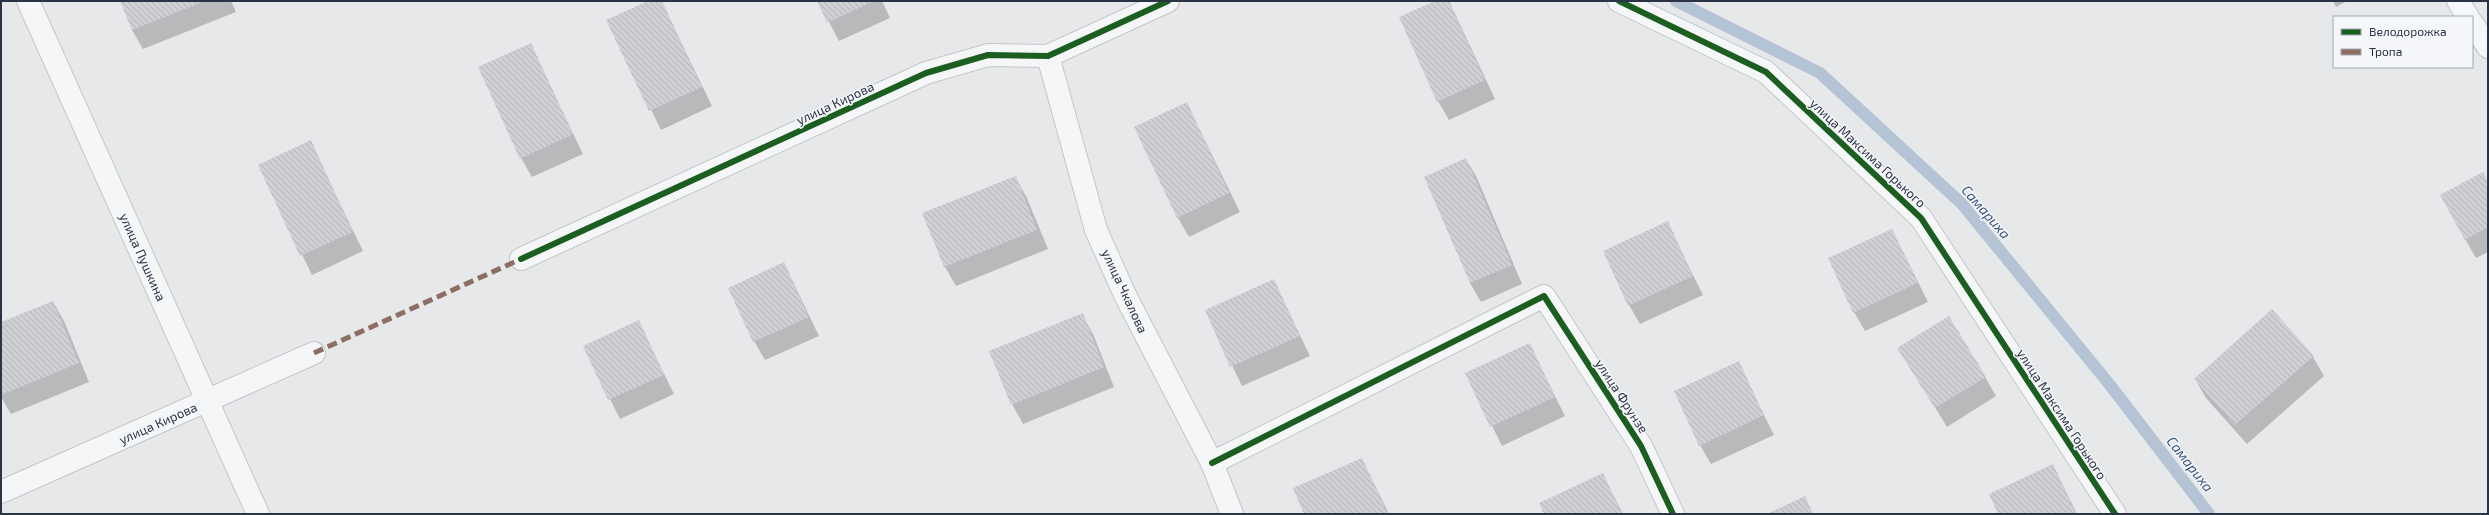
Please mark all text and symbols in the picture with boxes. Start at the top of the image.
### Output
legend [2333,16,2473,68]
text: Велодорожка [2369,24,2447,38]
text: Тропа [2369,44,2402,58]
street label: улица Кирова [794,78,876,128]
street label: улица Максима Горького [1807,95,1929,211]
water label: Самариха [1958,181,2014,242]
street label: улица Пушкина [116,211,170,303]
street label: улица Чкалова [1099,247,1151,335]
street label: улица Максима Горького [2014,346,2110,482]
street label: улица Фрунзе [1592,356,1652,436]
street label: улица Кирова [116,399,200,447]
water label: Самариха [2163,433,2217,495]

